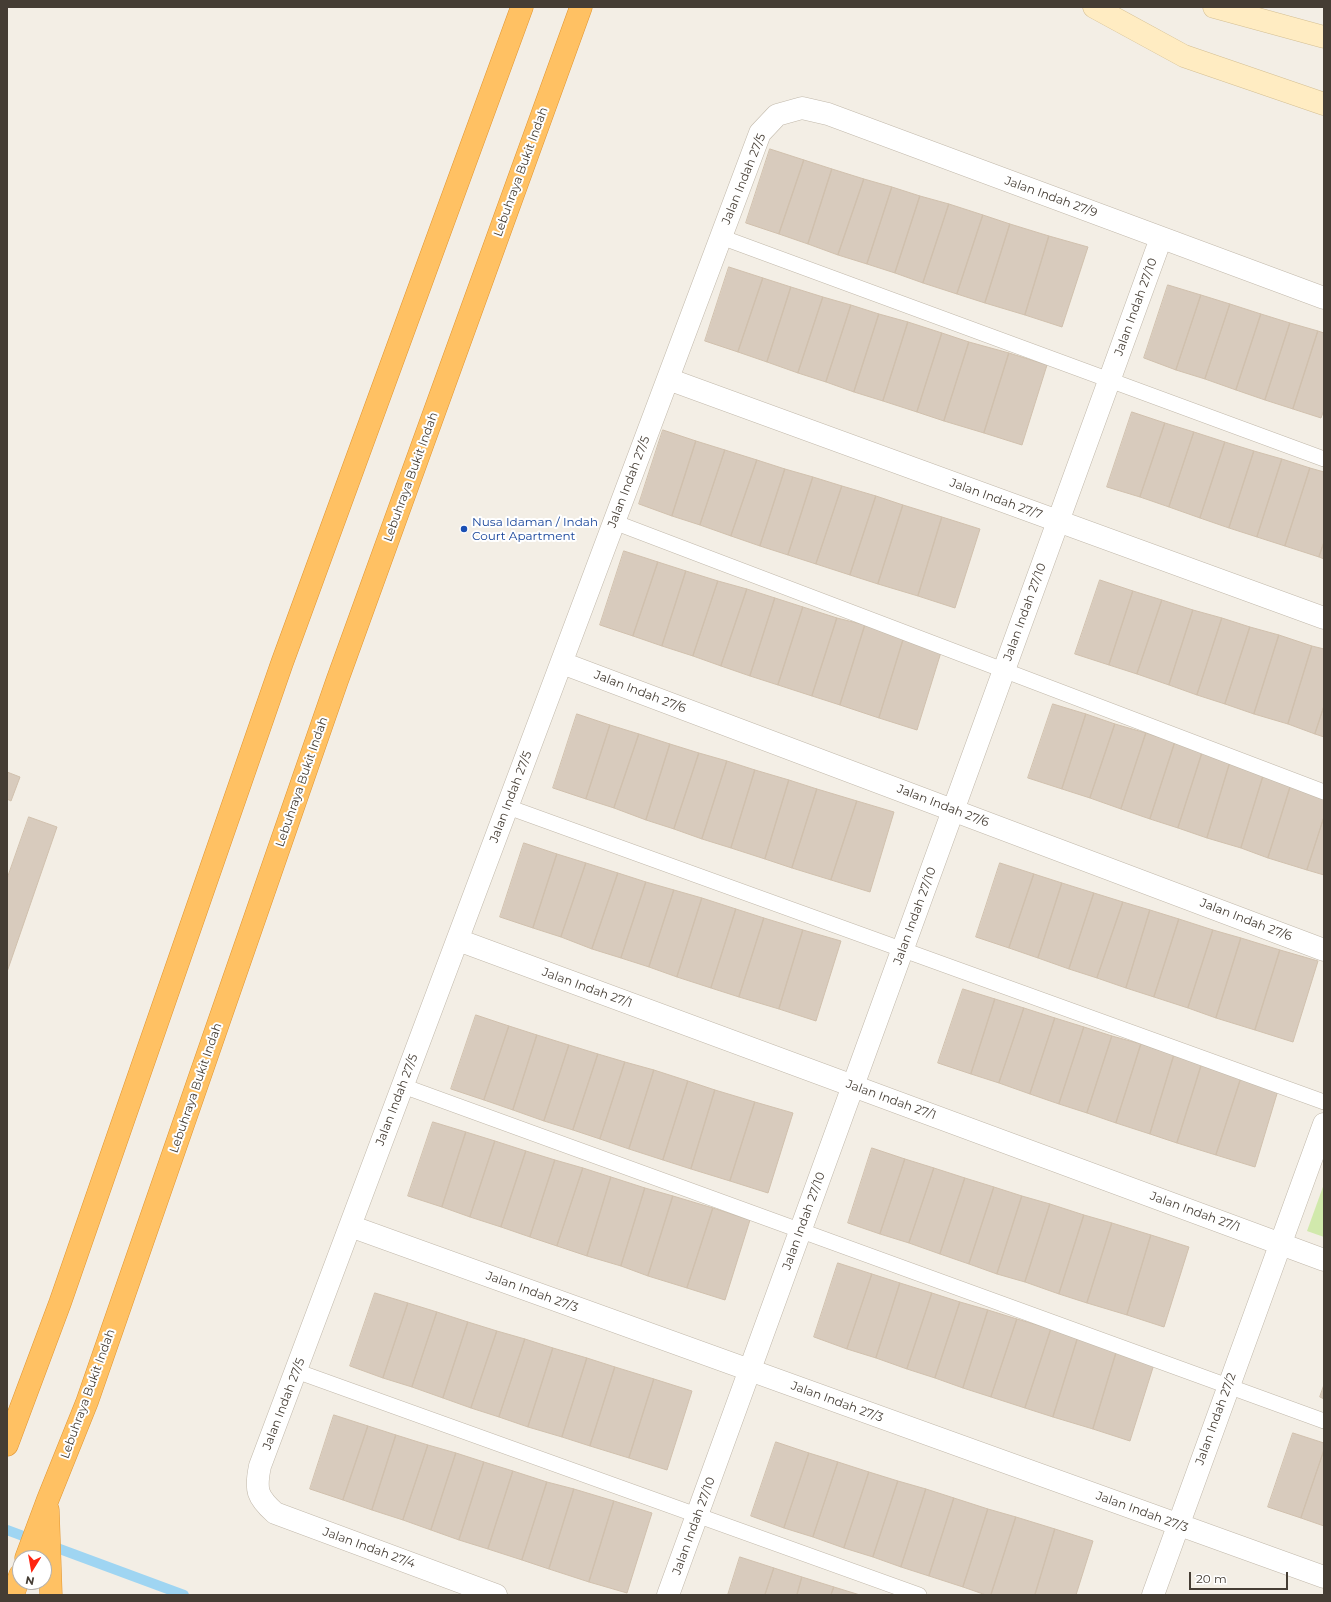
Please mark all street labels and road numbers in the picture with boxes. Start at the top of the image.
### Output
street label: Lebuhraya Bukit Indah [491,105,551,239]
street label: Jalan Indah 27/5 [719,131,769,227]
street label: Jalan Indah 27/9 [1003,174,1099,220]
street label: Jalan Indah 27/10 [1112,256,1160,358]
street label: Lebuhraya Bukit Indah [381,410,441,544]
street label: Jalan Indah 27/5 [605,434,653,530]
street label: Jalan Indah 27/7 [948,476,1044,522]
street label: Jalan Indah 27/10 [1001,561,1049,663]
street label: Jalan Indah 27/6 [592,668,688,716]
street label: Lebuhraya Bukit Indah [273,715,331,849]
street label: Jalan Indah 27/5 [487,749,535,845]
street label: Jalan Indah 27/6 [895,782,991,830]
street label: Jalan Indah 27/10 [891,865,939,967]
street label: Jalan Indah 27/6 [1198,896,1294,944]
street label: Jalan Indah 27/1 [540,965,634,1011]
street label: Lebuhraya Bukit Indah [167,1021,225,1155]
street label: Jalan Indah 27/5 [373,1052,421,1148]
street label: Jalan Indah 27/1 [844,1077,938,1123]
street label: Jalan Indah 27/10 [780,1170,828,1272]
street label: Jalan Indah 27/1 [1148,1189,1242,1235]
street label: Jalan Indah 27/3 [484,1269,580,1315]
street label: Lebuhraya Bukit Indah [58,1327,118,1461]
street label: Jalan Indah 27/5 [260,1356,308,1452]
street label: Jalan Indah 27/2 [1193,1371,1239,1467]
street label: Jalan Indah 27/3 [789,1379,885,1425]
street label: Jalan Indah 27/10 [670,1475,718,1577]
street label: Jalan Indah 27/3 [1094,1489,1190,1535]
street label: Jalan Indah 27/4 [321,1525,417,1571]

